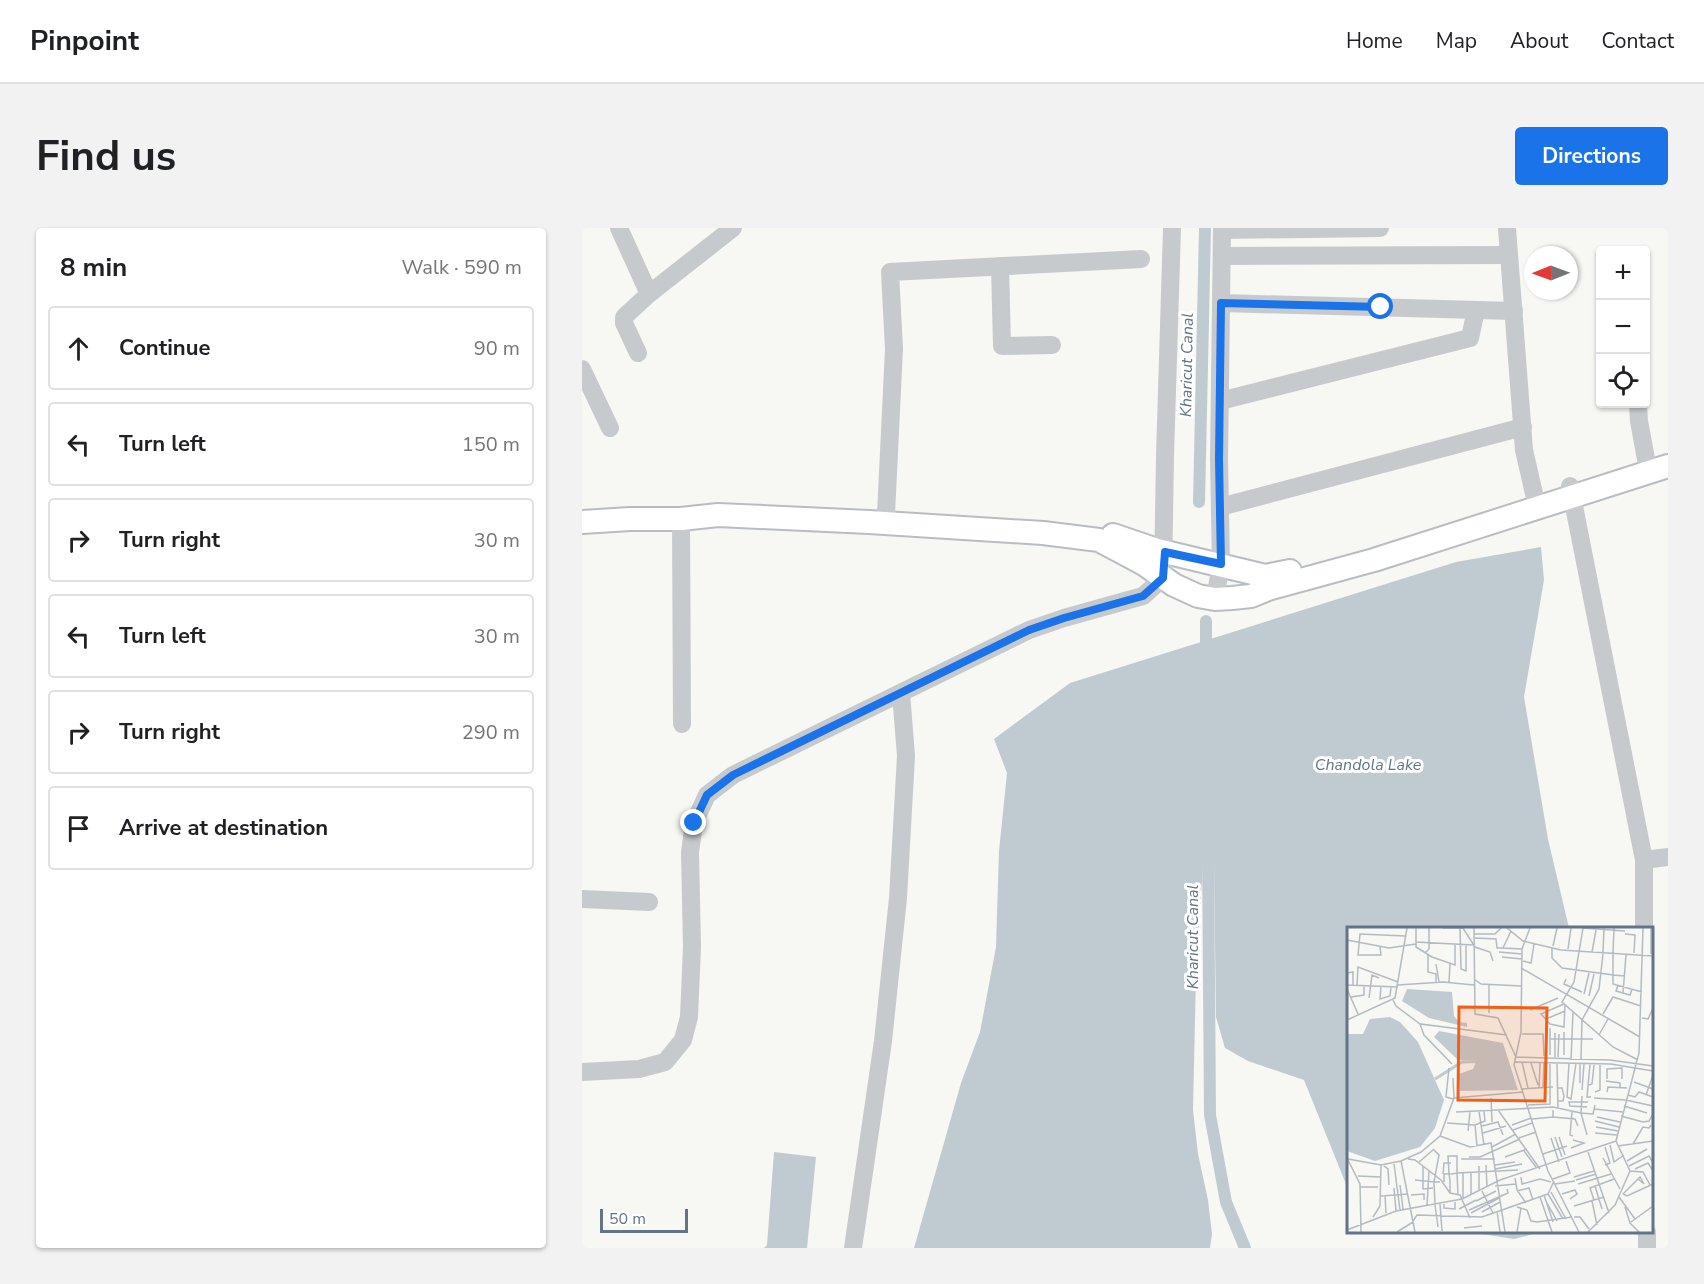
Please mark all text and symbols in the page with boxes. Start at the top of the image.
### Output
text: Pinpoint [30,22,139,60]
text: Home [1346,27,1403,55]
text: Map [1436,27,1477,55]
text: About [1510,27,1568,55]
text: Contact [1601,27,1674,55]
button: Directions [1515,127,1668,185]
text: Find us [36,128,176,185]
north arrow [1524,246,1578,300]
map controls [1596,246,1650,408]
button: + [1596,246,1650,300]
text: 8 min [60,250,127,285]
text: Walk · 590 m [402,254,522,281]
route start [1367,293,1393,319]
button: − [1596,300,1650,354]
water label: Kharicut Canal [1175,312,1199,417]
icon: ahead [62,332,95,365]
text: Continue [119,333,210,363]
text: 90 m [474,335,520,362]
button: locate [1596,354,1650,408]
icon: left [62,428,95,461]
text: Turn left [119,429,206,459]
text: 150 m [462,431,520,458]
icon: right [62,524,95,557]
text: Turn right [119,525,220,555]
text: 30 m [474,527,520,554]
icon: left [62,620,95,653]
text: Turn left [119,621,206,651]
text: 30 m [474,623,520,650]
icon: right [62,716,95,749]
text: Turn right [119,717,220,747]
text: 290 m [462,719,520,746]
water label: Chandola Lake [1315,754,1422,776]
route end [680,809,706,835]
icon: arrive [62,812,95,845]
text: Arrive at destination [119,813,328,843]
water label: Kharicut Canal [1182,885,1204,989]
inset map [1347,927,1653,1233]
scale bar [600,1206,688,1234]
text: 50 m [609,1208,646,1230]

